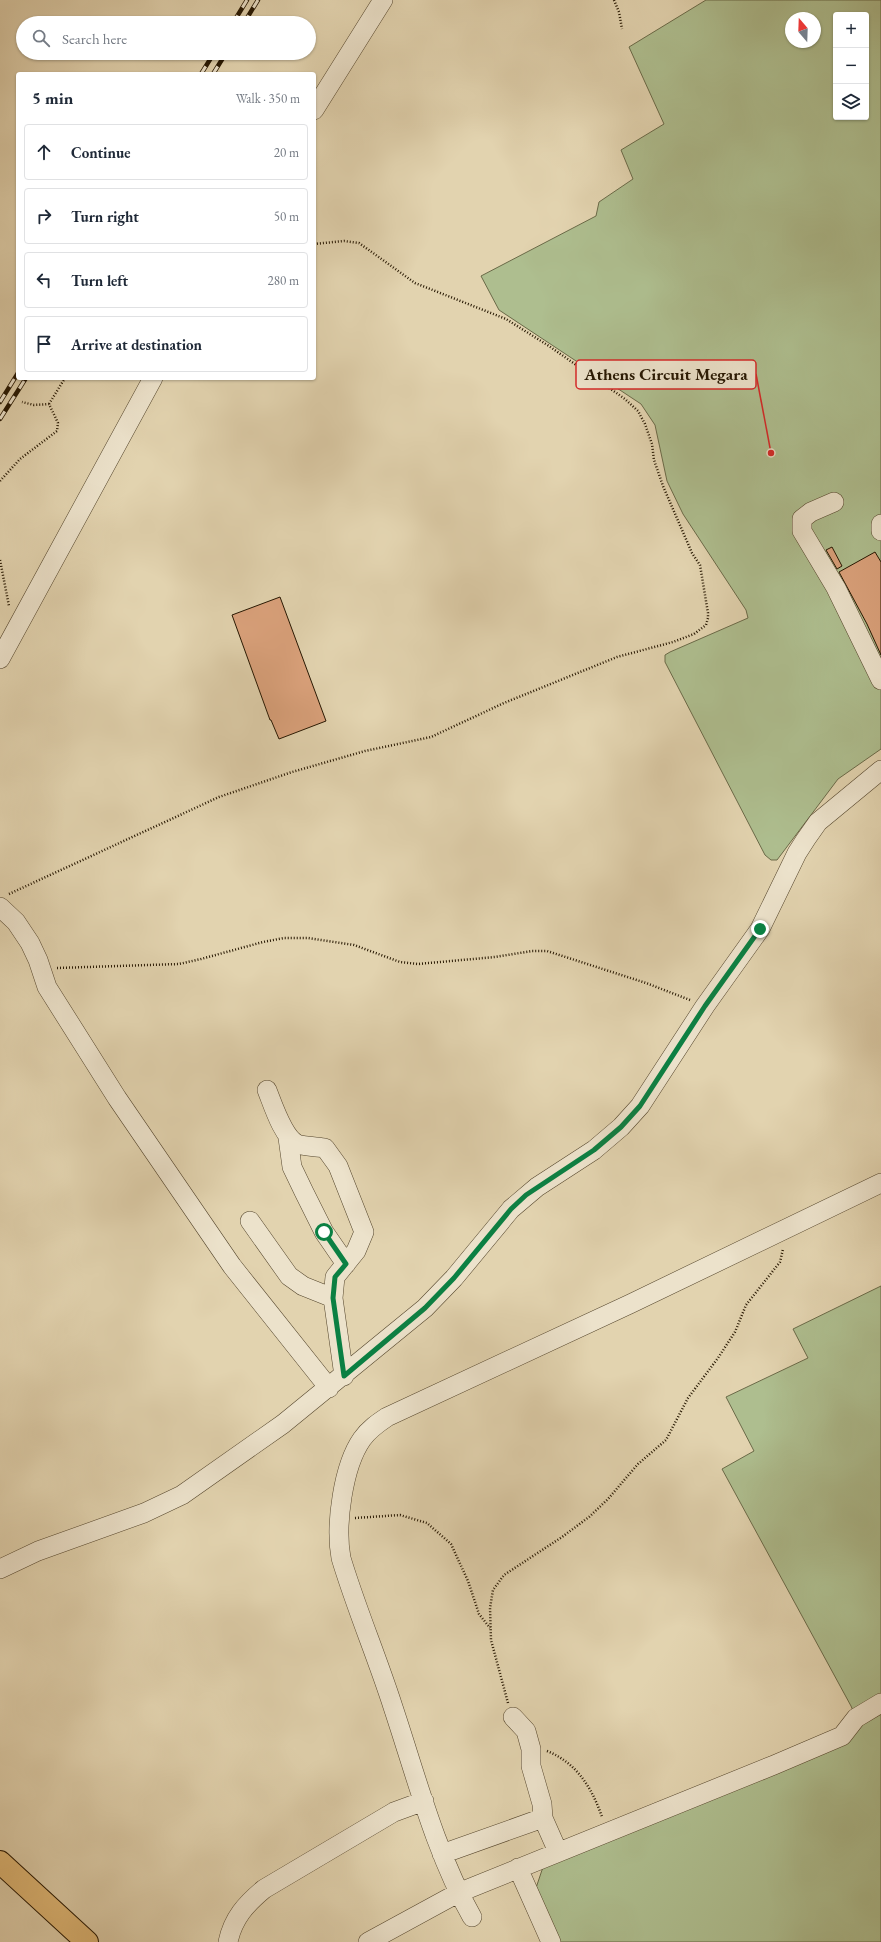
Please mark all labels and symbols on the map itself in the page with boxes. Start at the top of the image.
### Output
north arrow [785,12,821,48]
callout: Athens Circuit Megara [576,360,756,389]
text: Athens Circuit Megara [583,363,748,385]
route end [751,920,769,938]
route start [315,1223,333,1241]

